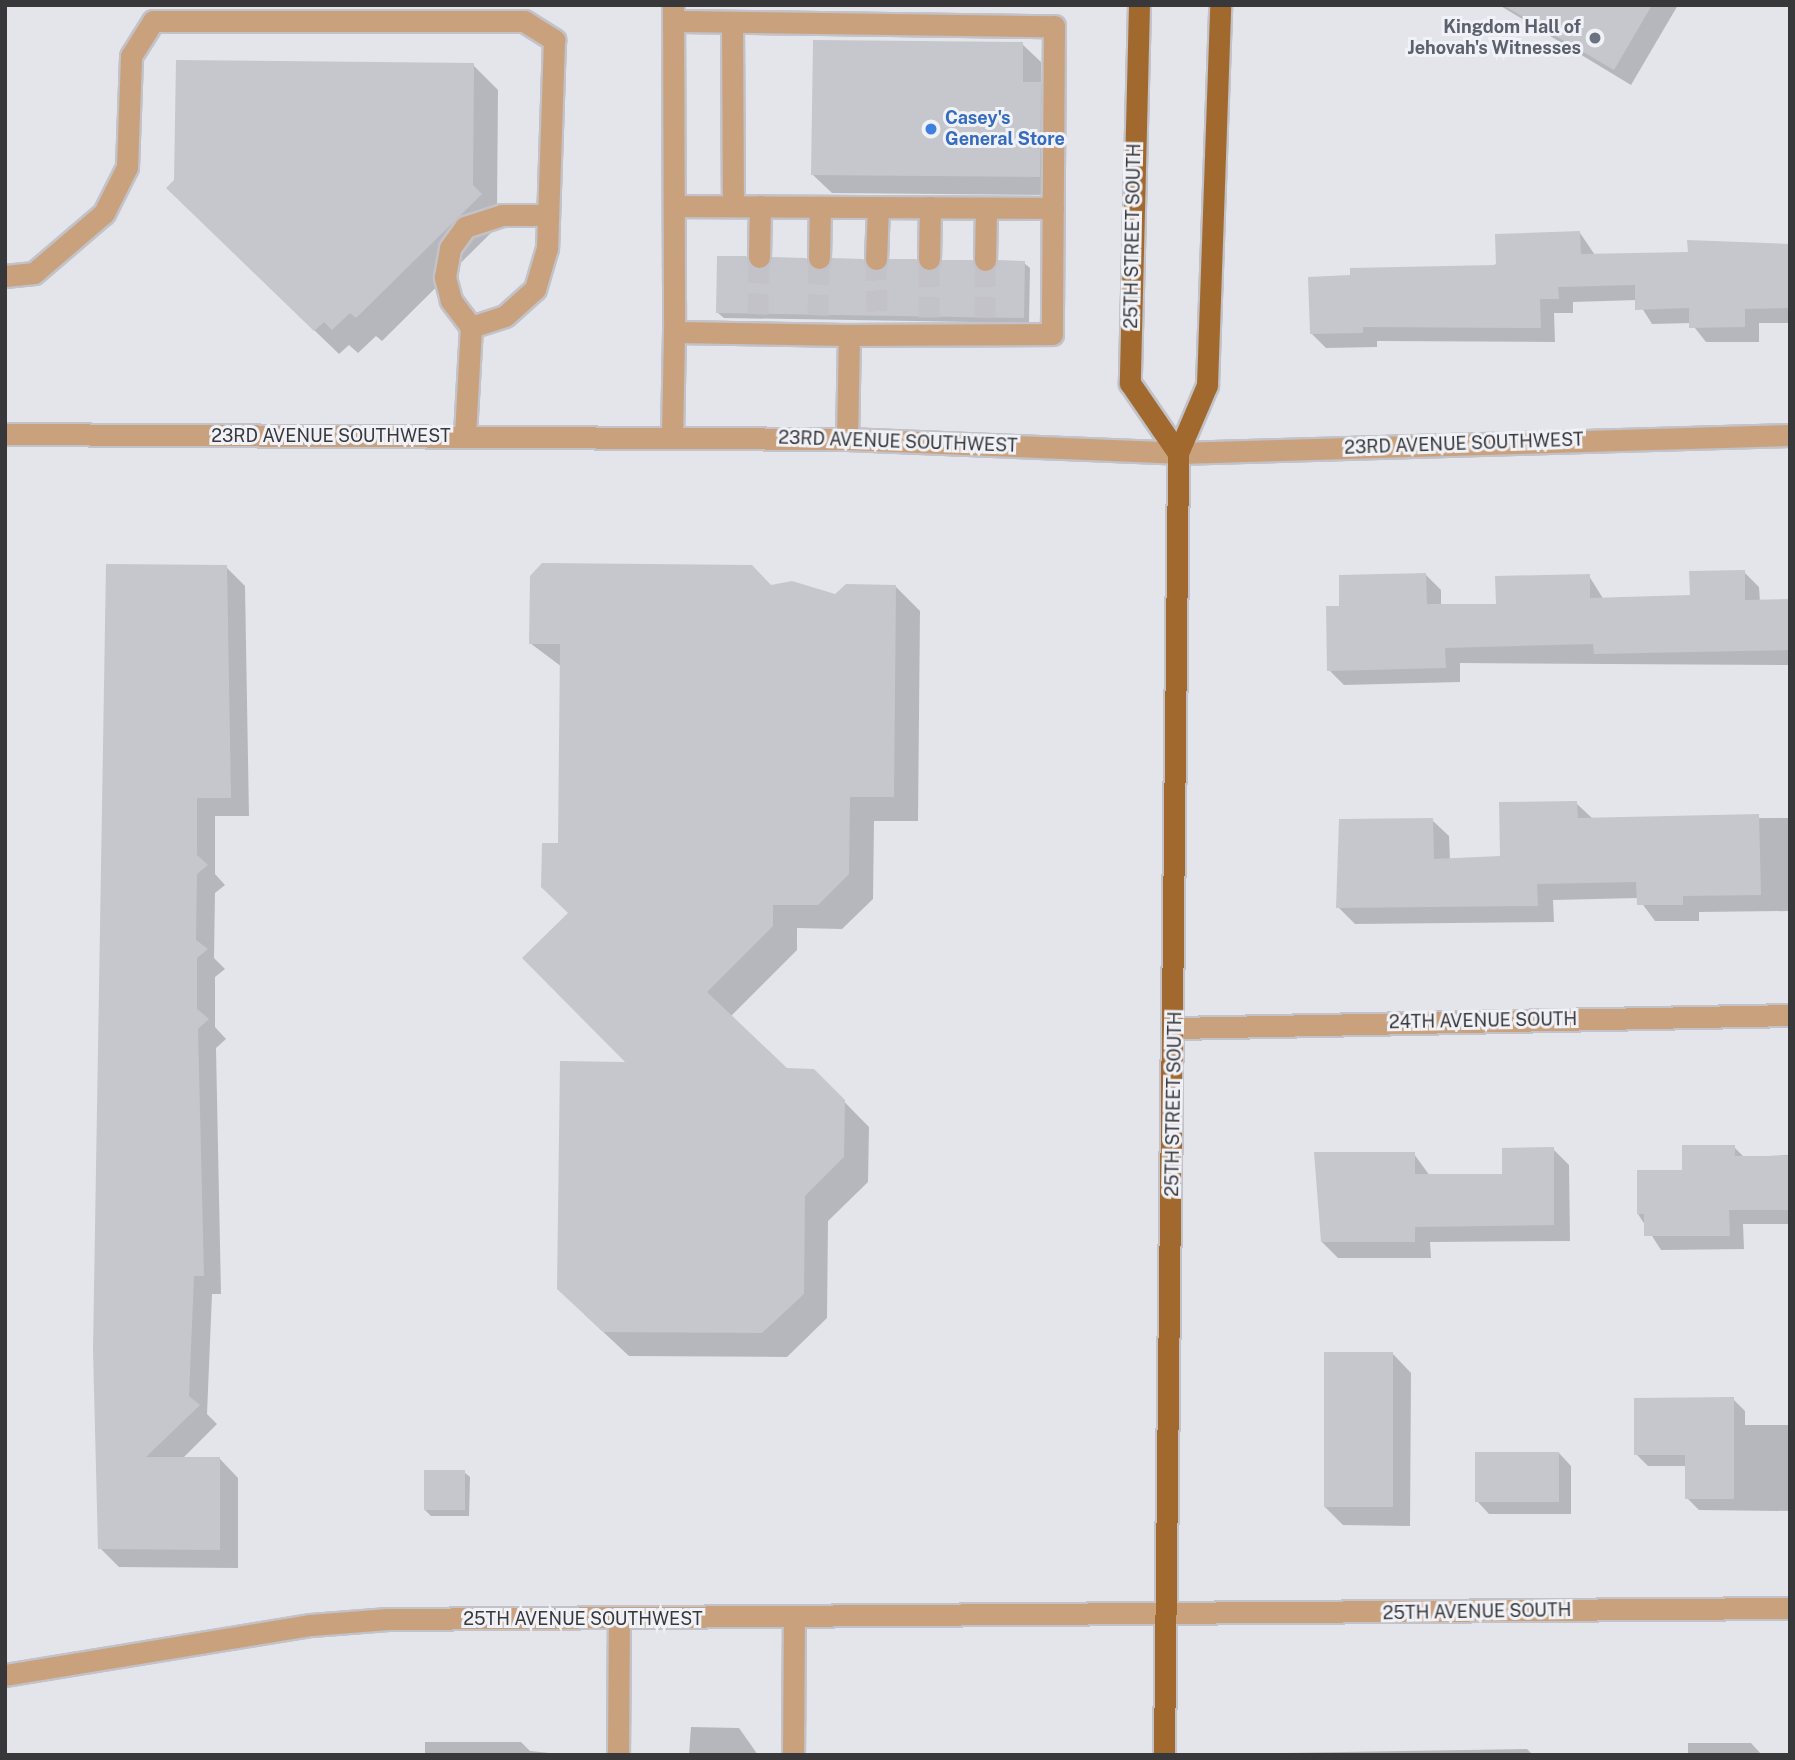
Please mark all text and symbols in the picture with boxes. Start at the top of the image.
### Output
place label: Kingdom Hall of Jehovah's Witnesses [1407,17,1581,60]
marker: Kingdom Hall of Jehovah's Witnesses [1587,30,1603,46]
place label: Casey's General Store [945,108,1065,150]
marker: Casey's General Store [923,121,939,137]
street label: 25TH STREET SOUTH [1121,143,1145,329]
street label: 23RD AVENUE SOUTHWEST [211,425,451,447]
street label: 23RD AVENUE SOUTHWEST [778,427,1018,457]
street label: 23RD AVENUE SOUTHWEST [1344,429,1584,459]
street label: 24TH AVENUE SOUTH [1389,1009,1577,1033]
street label: 25TH STREET SOUTH [1162,1011,1186,1197]
street label: 25TH AVENUE SOUTH [1382,1600,1572,1624]
street label: 25TH AVENUE SOUTHWEST [463,1608,703,1630]

